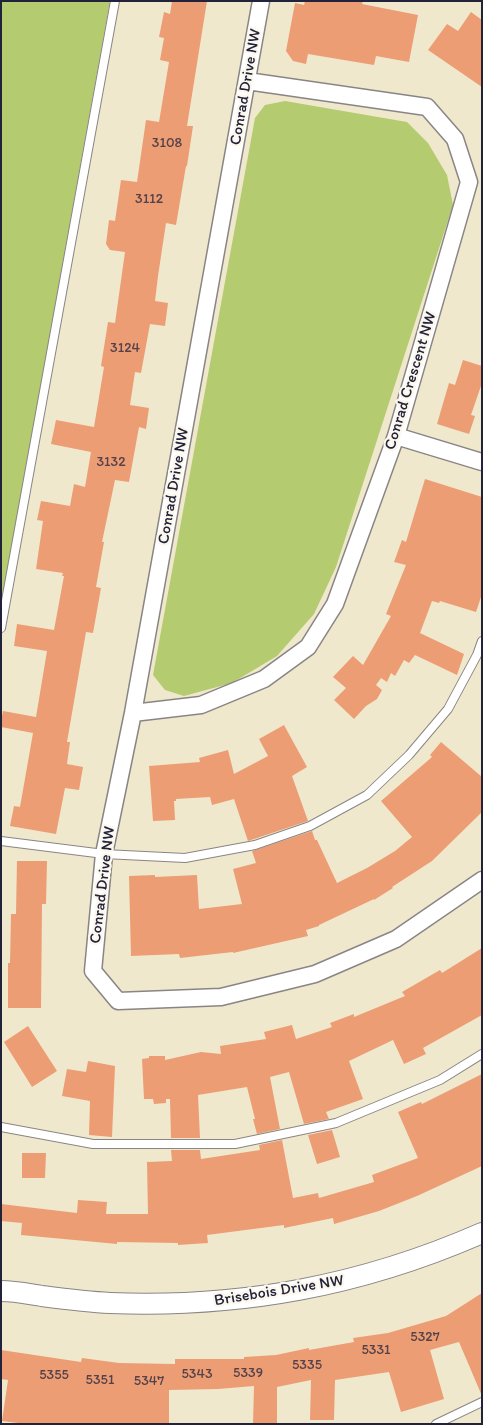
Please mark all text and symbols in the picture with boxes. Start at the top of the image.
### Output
street label: Conrad Drive NW [226,27,266,147]
house number: 3108 [152,135,182,151]
house number: 3112 [135,191,163,207]
street label: Conrad Crescent NW [381,310,441,452]
house number: 3124 [110,340,140,356]
street label: Conrad Drive NW [154,426,194,546]
house number: 3132 [96,454,126,470]
street label: Conrad Drive NW [86,825,120,945]
street label: Brisebois Drive NW [213,1271,345,1311]
house number: 5327 [410,1329,440,1345]
house number: 5331 [361,1342,391,1358]
house number: 5335 [292,1357,322,1373]
house number: 5339 [233,1365,263,1381]
house number: 5343 [181,1366,213,1382]
house number: 5355 [39,1367,69,1383]
house number: 5351 [86,1372,114,1388]
house number: 5347 [134,1373,164,1389]

